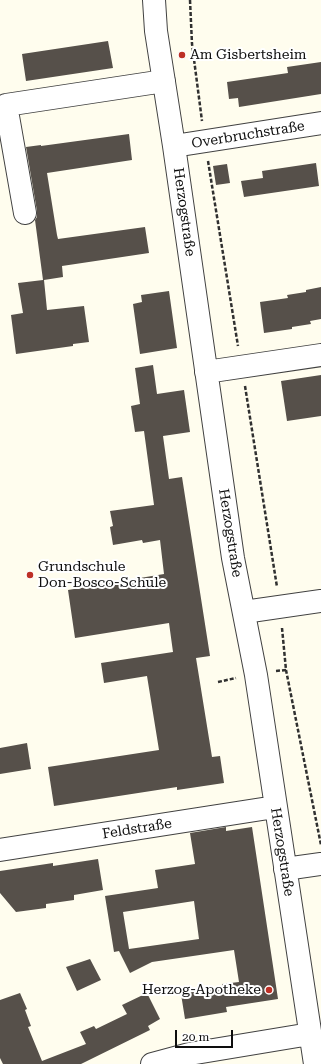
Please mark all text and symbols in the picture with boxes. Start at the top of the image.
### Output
place label: Am Gisbertsheim [190,47,307,63]
marker: Am Gisbertsheim [177,50,187,60]
street label: Overbruchstraße [190,118,306,152]
street label: Herzogstraße [169,167,199,257]
street label: Herzogstraße [215,488,245,578]
place label: Grundschule Don-Bosco-Schule [38,559,166,592]
marker: Grundschule Don-Bosco-Schule [25,570,35,580]
street label: Herzogstraße [267,807,297,897]
street label: Feldstraße [101,815,173,843]
place label: Herzog-Apotheke [142,982,261,998]
marker: Herzog-Apotheke [264,985,274,995]
scale bar [177,1022,235,1048]
text: 20 m [182,1030,209,1044]

